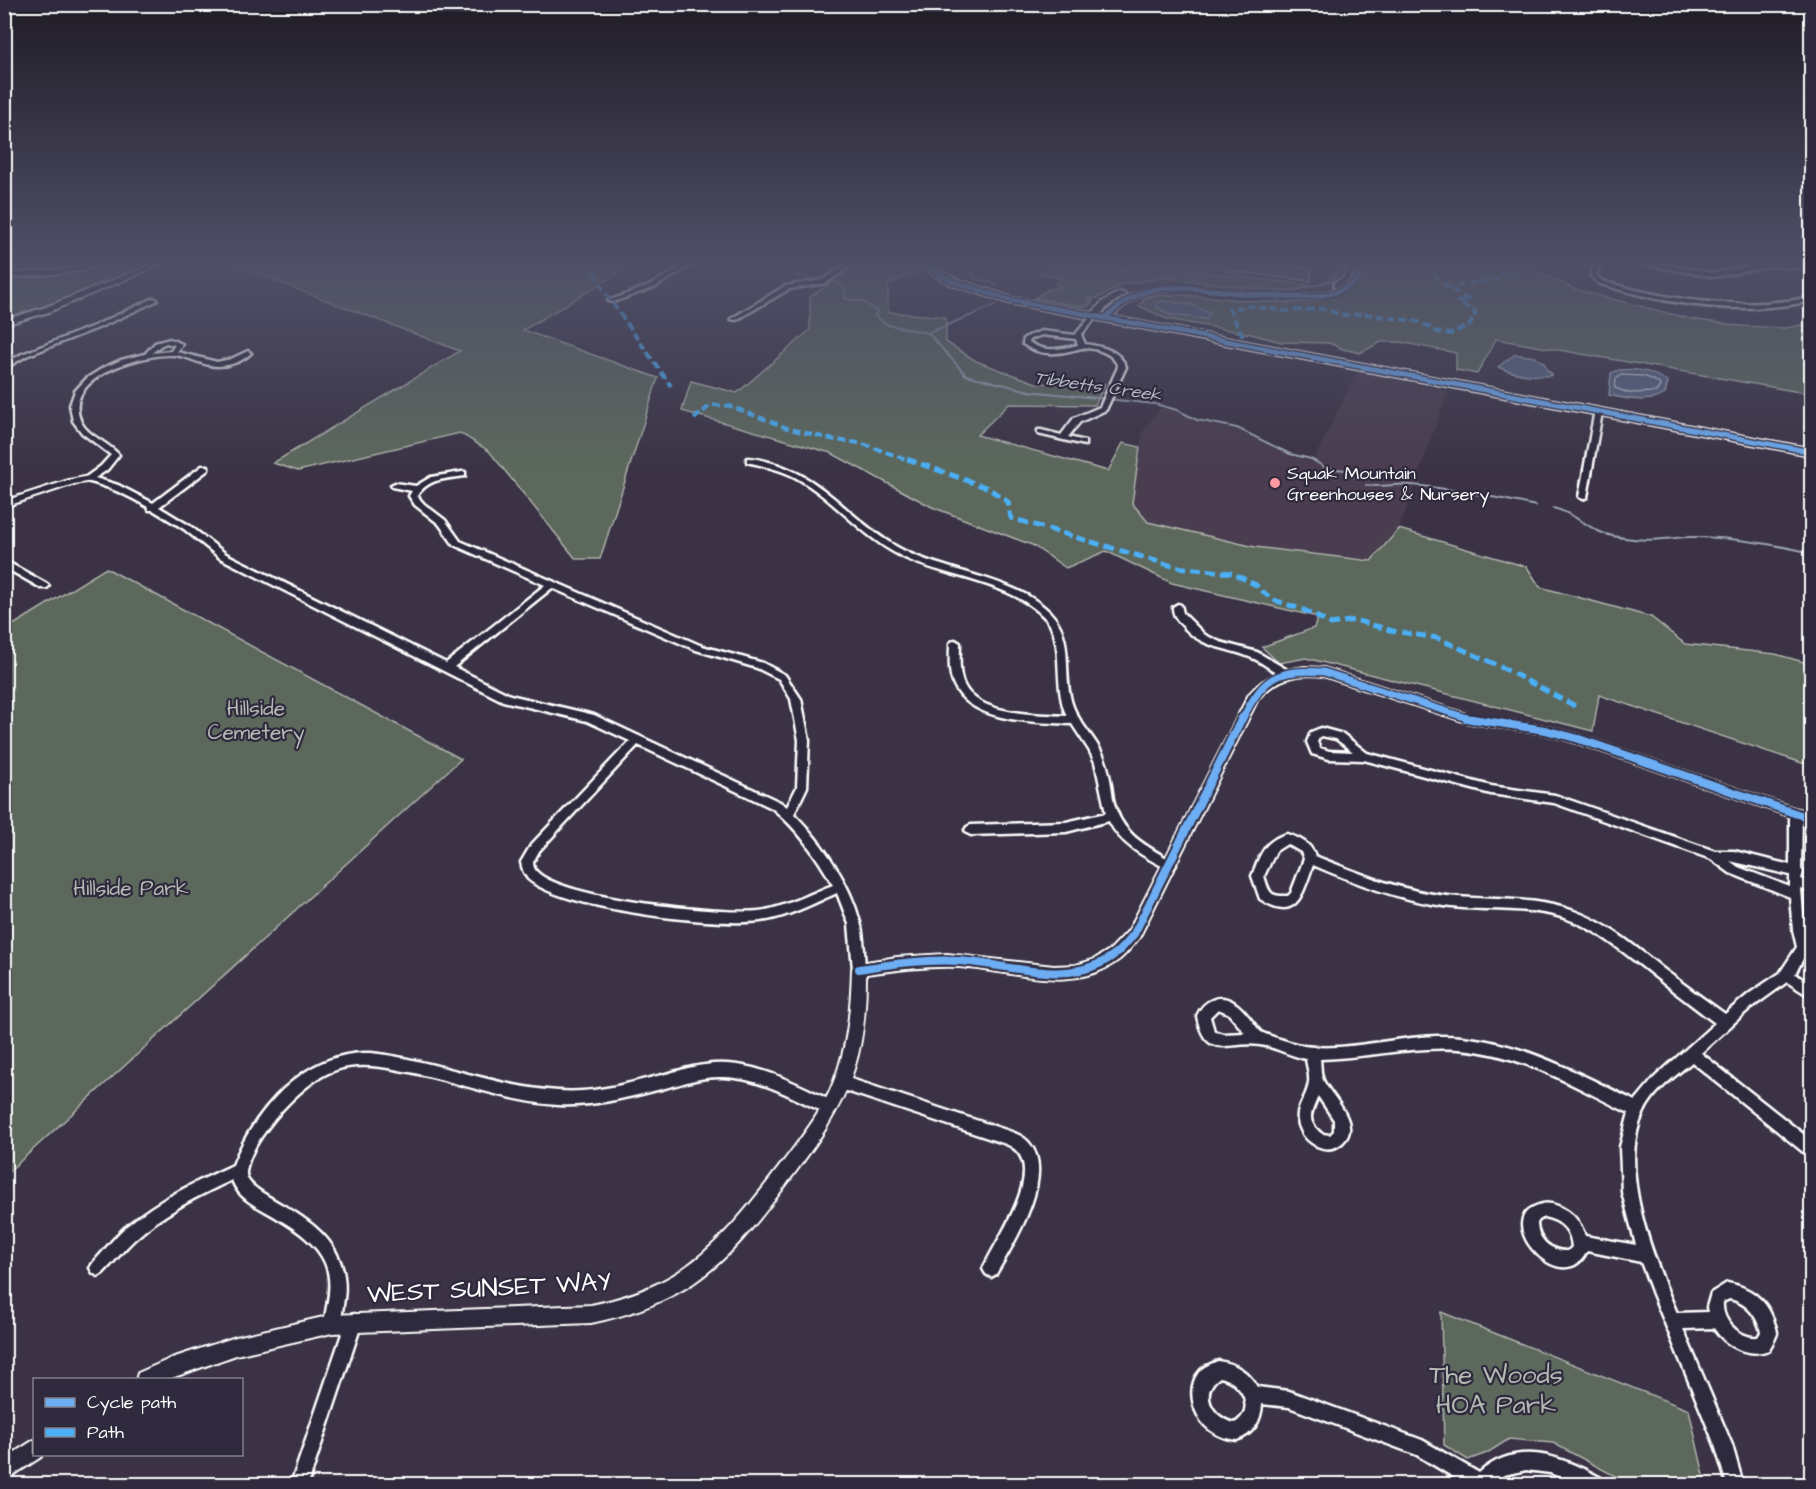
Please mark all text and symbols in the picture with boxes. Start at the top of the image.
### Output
water label: Tibbetts Creek [1033,365,1164,408]
place label: Squak Mountain Greenhouses & Nursery [1287,461,1489,508]
marker: Squak Mountain Greenhouses & Nursery [1268,476,1282,490]
park label: Hillside Cemetery [208,694,305,749]
park label: Hillside Park [73,874,189,903]
street label: WEST SUNSET WAY [366,1264,612,1312]
park label: The Woods HOA Park [1429,1357,1563,1423]
legend [33,1378,243,1456]
text: Cycle path [87,1390,176,1416]
text: Path [87,1420,124,1445]

